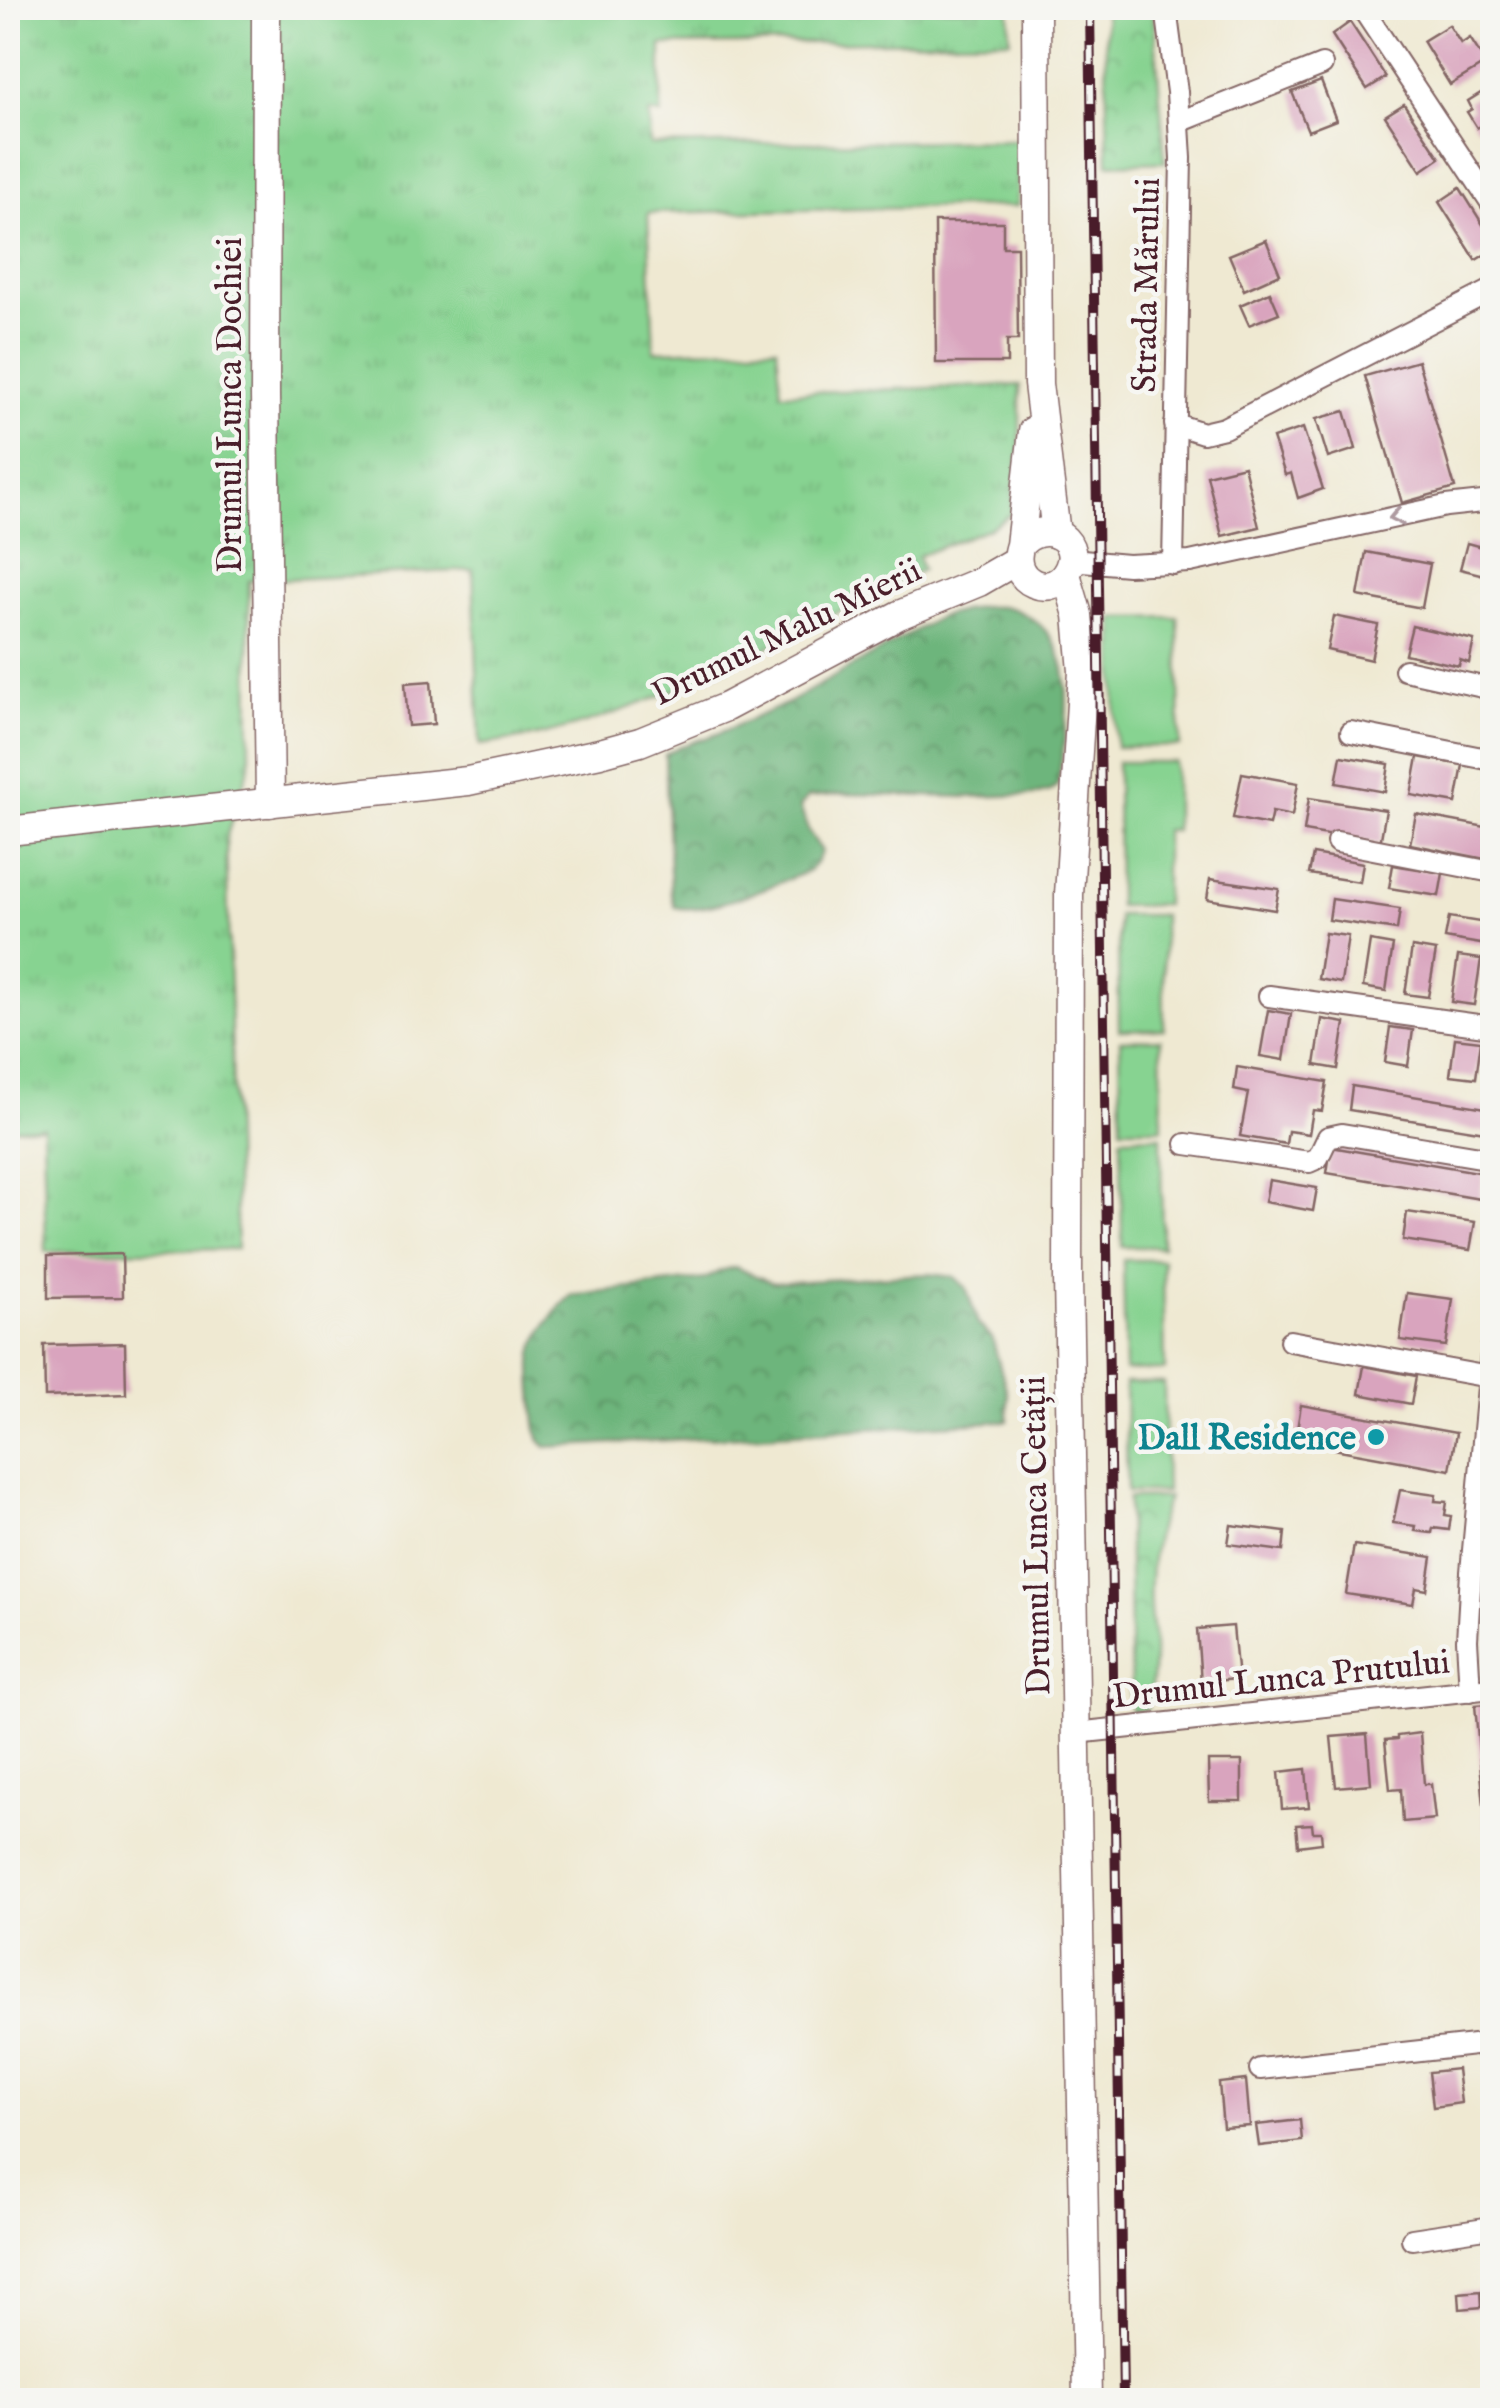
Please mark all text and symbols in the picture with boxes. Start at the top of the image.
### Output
street label: Strada Mărului [1123,177,1172,393]
street label: Drumul Lunca Dochiei [209,237,254,573]
one-way arrow [1388,505,1405,526]
street label: Drumul Malu Mierii [645,549,929,718]
street label: Drumul Lunca Cetății [1012,1376,1063,1696]
place label: Dall Residence [1137,1417,1356,1462]
marker: Dall Residence [1365,1426,1387,1448]
street label: Drumul Lunca Prutului [1110,1640,1452,1721]

